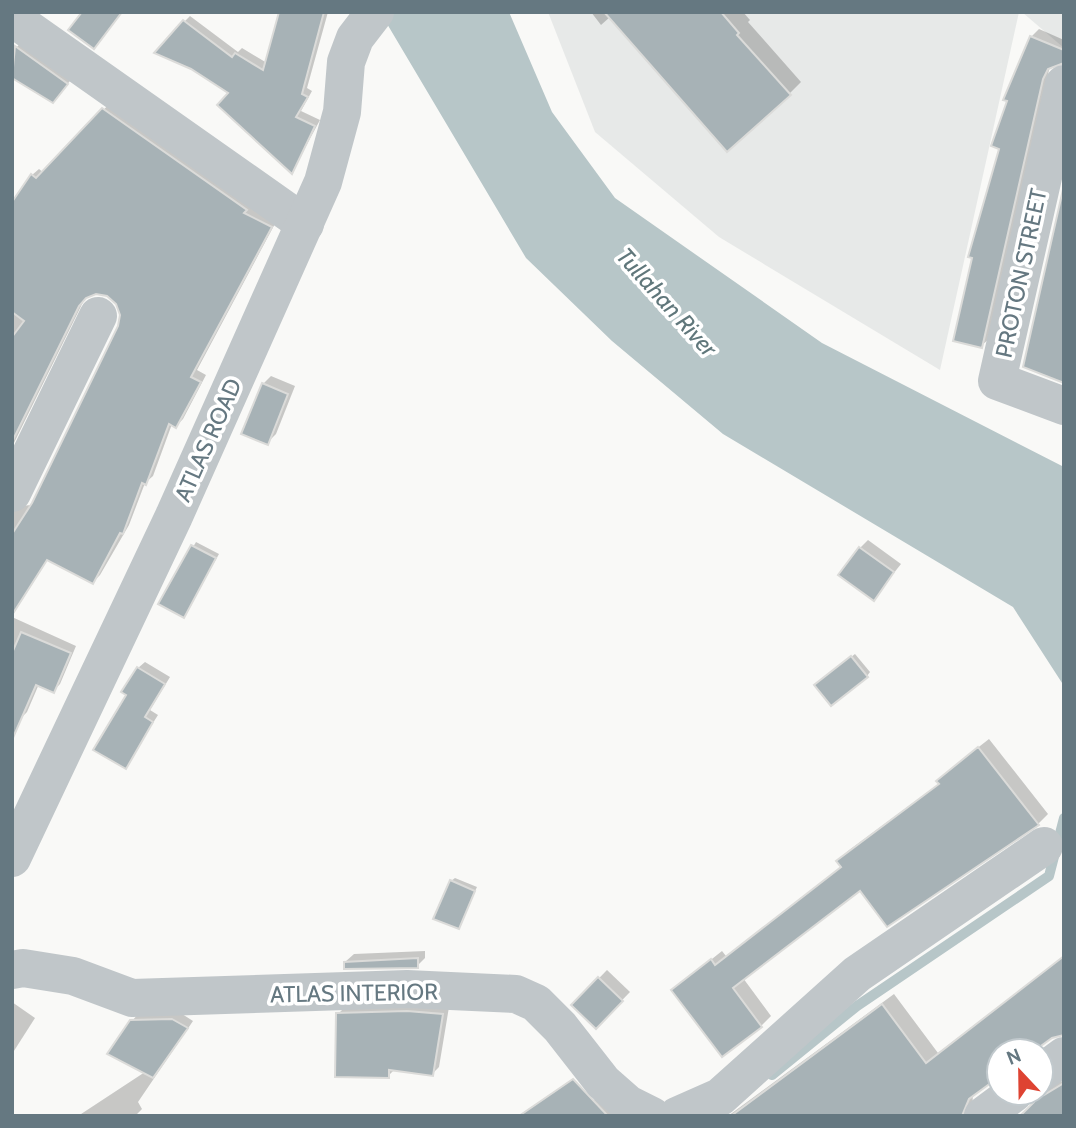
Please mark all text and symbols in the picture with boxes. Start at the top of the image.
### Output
street label: PROTON STREET [989,186,1053,360]
water label: Tullahan River [611,242,724,364]
street label: ATLAS ROAD [168,374,248,506]
street label: ATLAS INTERIOR [270,978,438,1008]
north arrow [985,1037,1055,1107]
text: N [1003,1044,1024,1070]

